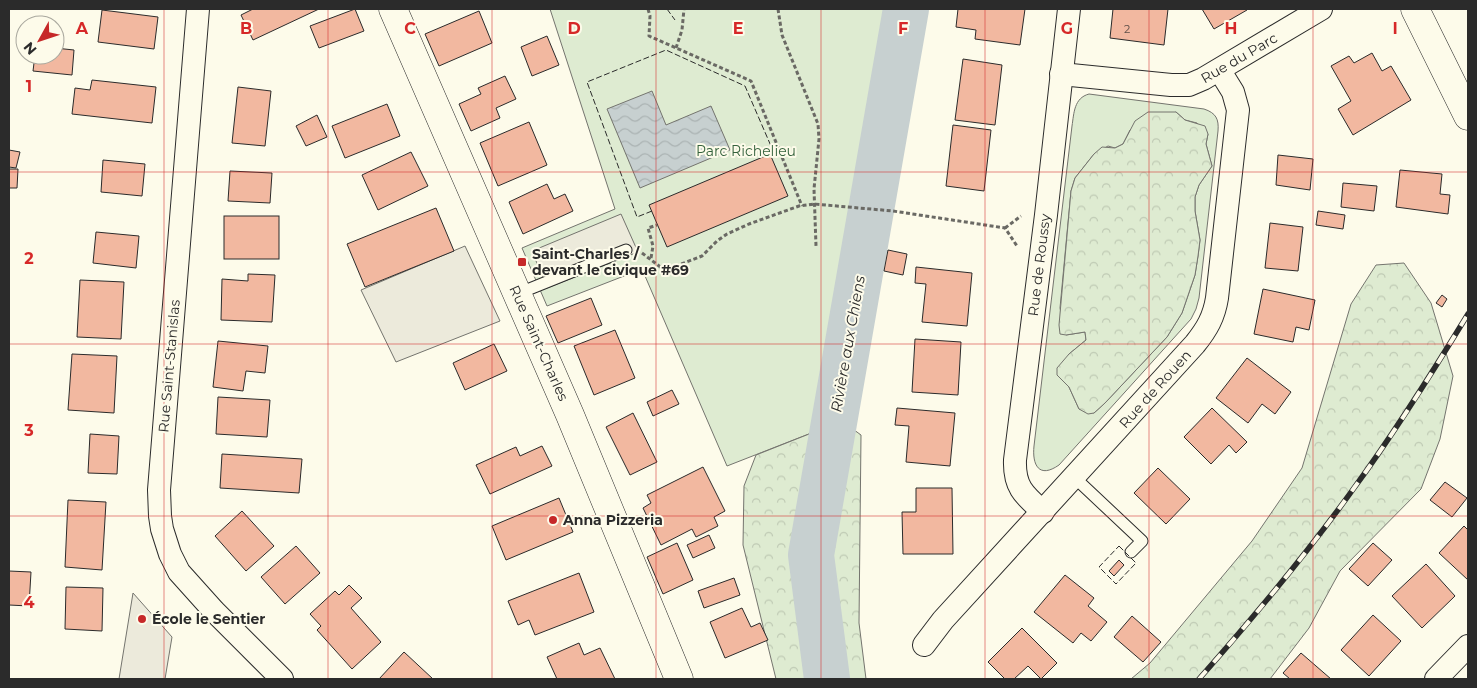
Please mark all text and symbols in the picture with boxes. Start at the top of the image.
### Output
north arrow [15,15,65,65]
text: A [75,19,89,38]
text: B [240,19,252,38]
text: C [404,19,416,38]
text: D [567,19,581,38]
text: E [733,19,743,38]
text: F [898,19,908,38]
text: G [1061,19,1073,38]
text: H [1225,19,1237,38]
text: I [1392,19,1398,38]
house number: 2 [1124,22,1130,36]
street label: Rue du Parc [1197,29,1281,87]
text: N [20,38,41,58]
text: 1 [26,77,32,96]
park label: Parc Richelieu [696,142,796,160]
street label: Rue de Roussy [1024,212,1054,317]
place label: Saint-Charles / devant le civique #69 [532,245,689,279]
text: 2 [24,249,34,268]
marker: Saint-Charles / devant le civique #69 [516,256,528,268]
water label: Rivière aux Chiens [826,273,869,414]
street label: Rue Saint-Charles [505,282,573,404]
street label: Rue Saint-Stanislas [154,299,184,433]
street label: Rue de Rouen [1115,346,1195,432]
text: 3 [23,421,34,440]
place label: Anna Pizzeria [562,511,663,529]
marker: Anna Pizzeria [547,514,559,526]
text: 4 [23,593,35,612]
place label: École le Sentier [152,610,265,628]
marker: École le Sentier [136,613,148,625]

